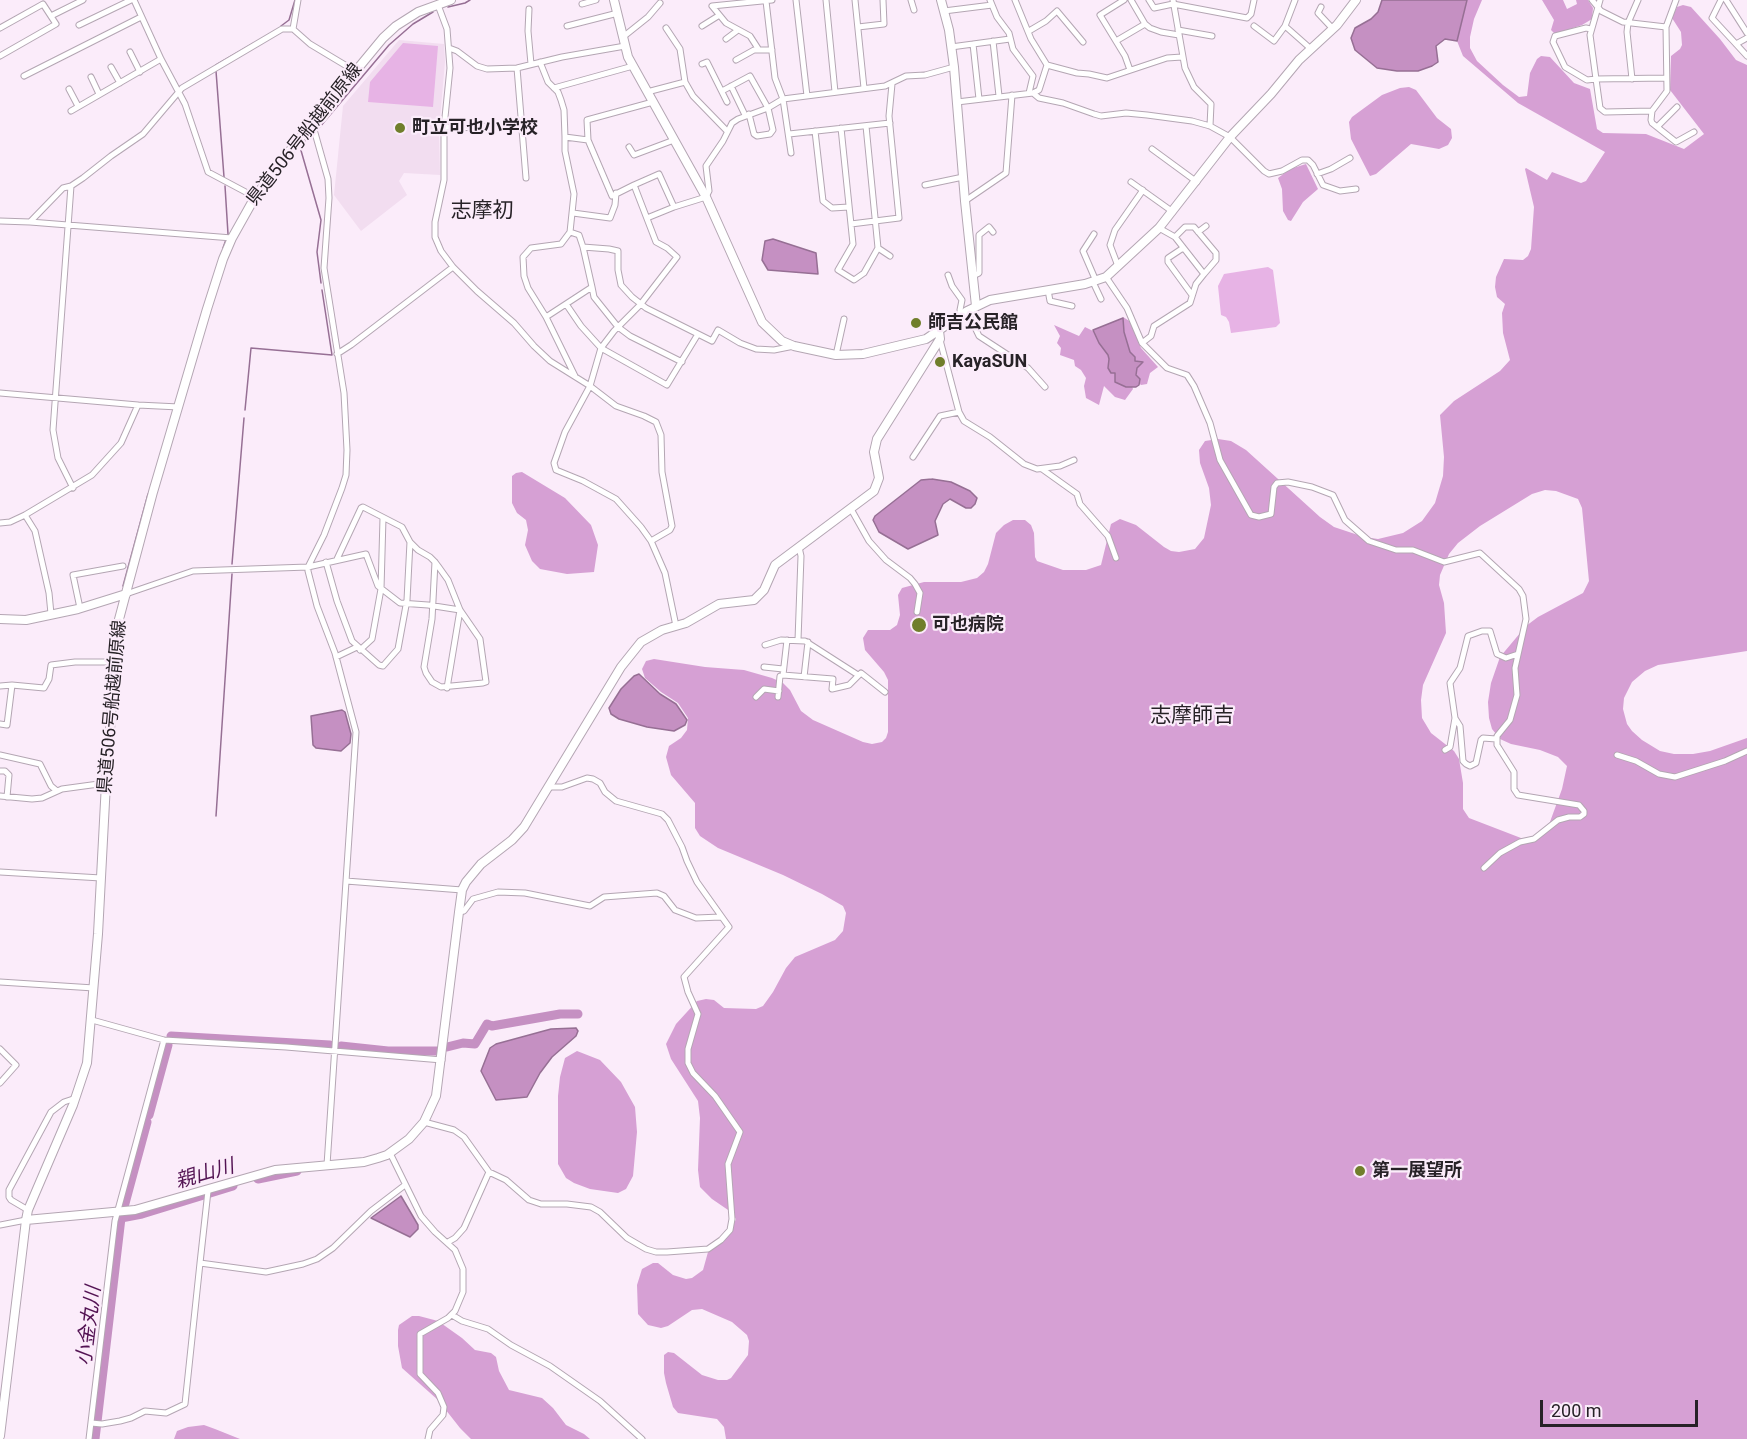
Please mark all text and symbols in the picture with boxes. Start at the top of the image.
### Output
street label: 県道506号船越前原線 [243,60,367,210]
place label: 町立可也小学校 [412,117,538,139]
marker: 町立可也小学校 [393,121,407,135]
district label: 志摩初 [451,199,513,225]
place label: 師吉公民館 [928,312,1018,334]
marker: 師吉公民館 [909,316,923,330]
place label: KayaSUN [952,351,1027,373]
marker: KayaSUN [933,355,947,369]
place label: 可也病院 [932,614,1004,636]
marker: 可也病院 [910,616,928,634]
street label: 県道506号船越前原線 [95,619,131,795]
district label: 志摩師吉 [1150,704,1234,730]
water label: 親山川 [173,1155,237,1195]
place label: 第一展望所 [1372,1160,1462,1182]
marker: 第一展望所 [1353,1164,1367,1178]
water label: 小金丸川 [73,1285,107,1367]
scale bar [1543,1388,1700,1426]
text: 200 m [1551,1400,1602,1421]

